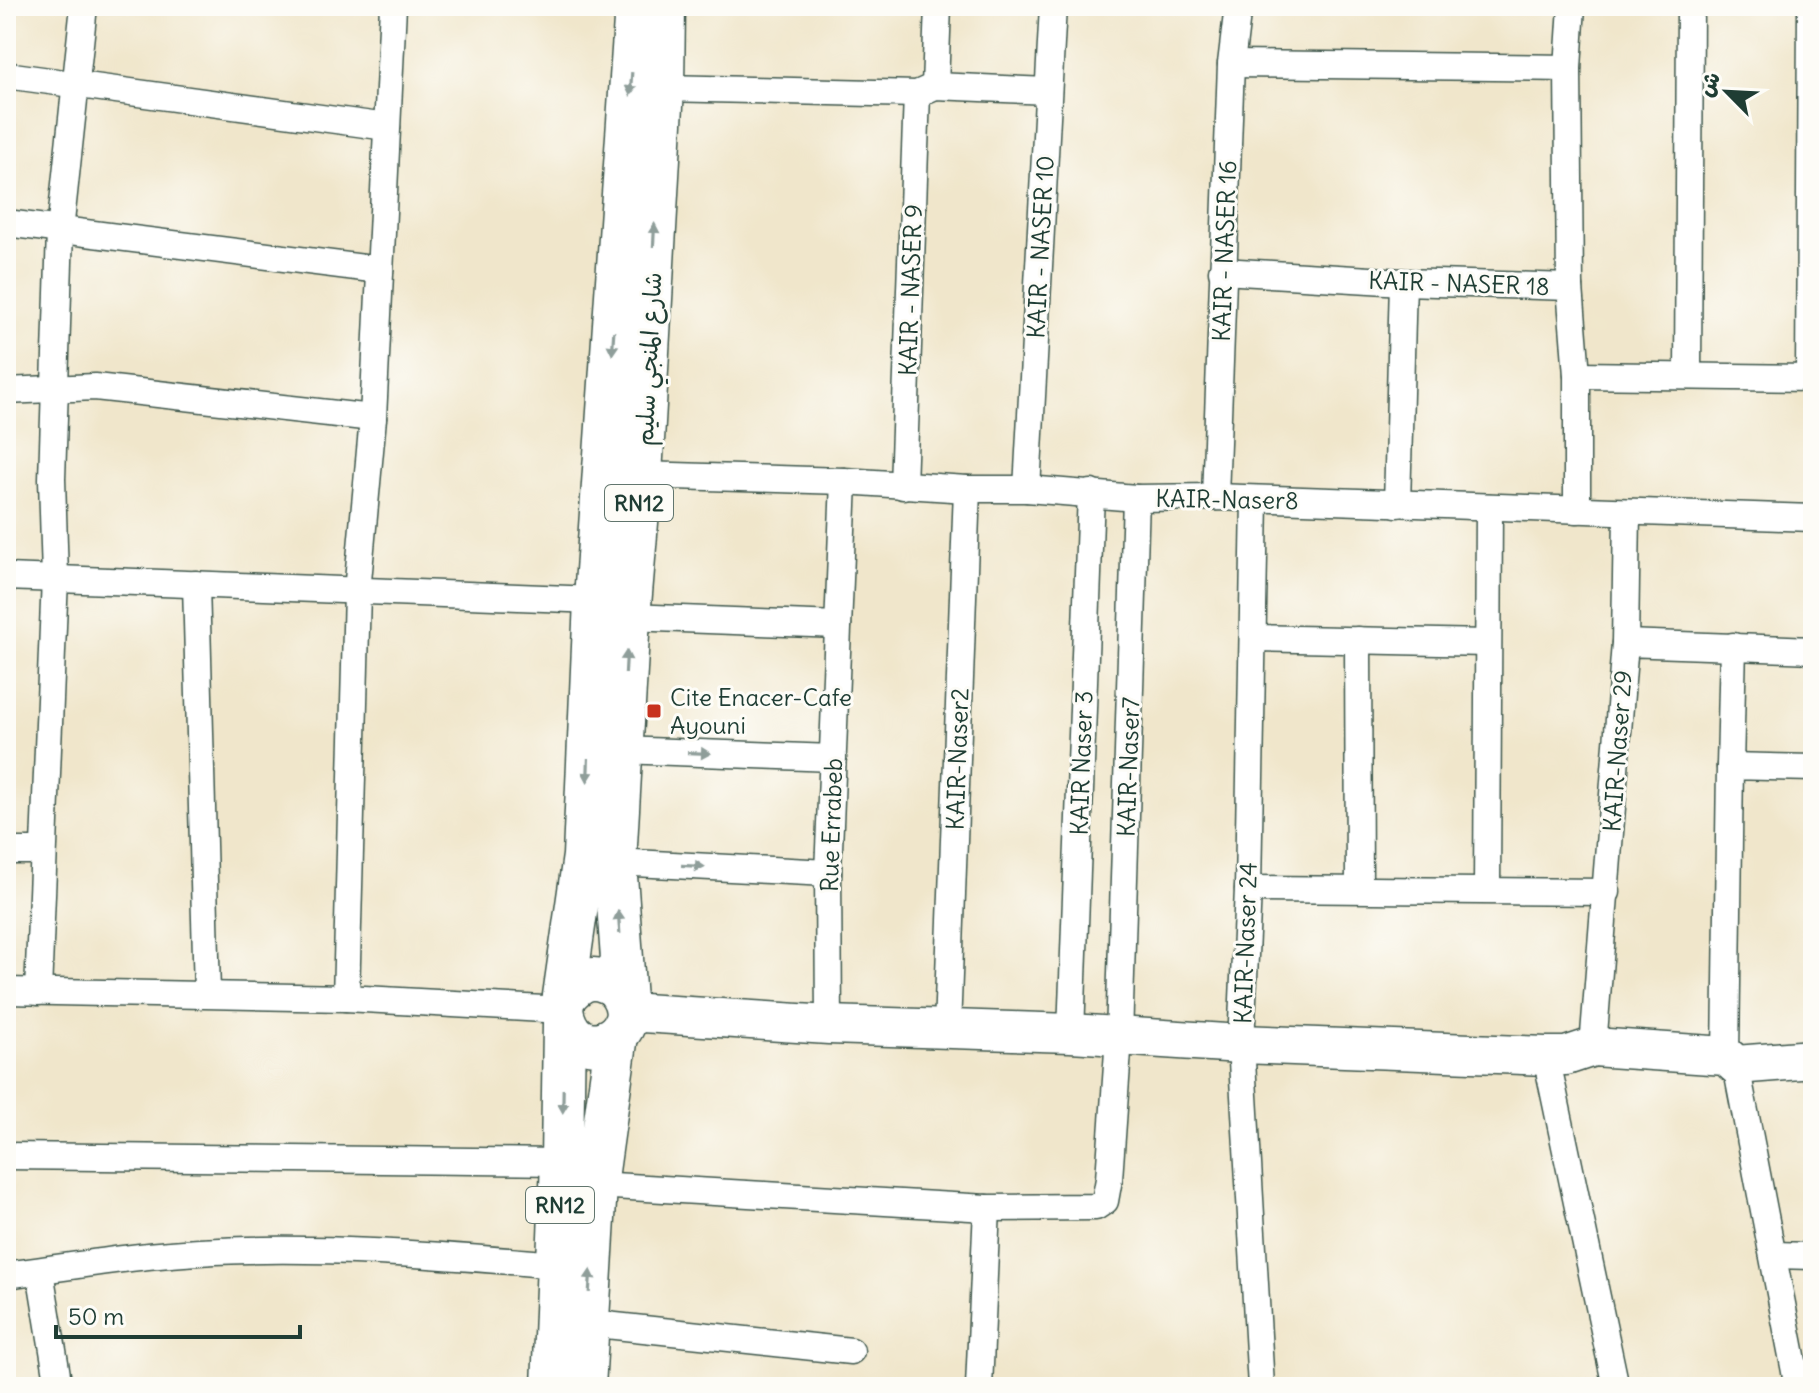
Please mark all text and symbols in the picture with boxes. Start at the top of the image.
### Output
north arrow [1687,52,1767,132]
text: ش [1691,67,1726,101]
one-way arrow [624,72,637,97]
street label: KAIR - NASER 10 [1020,155,1060,339]
street label: KAIR - NASER 16 [1206,160,1242,342]
street label: KAIR - NASER 9 [892,204,928,376]
one-way arrow [648,222,661,247]
street label: KAIR - NASER 18 [1368,265,1550,301]
street label: شارع المنجي سليم [628,271,675,447]
one-way arrow [606,331,619,356]
street label: KAIR-Naser8 [1155,483,1299,515]
road number: RN12 [605,485,673,521]
one-way arrow [620,649,633,675]
street label: KAIR-Naser 29 [1596,669,1638,833]
place label: Cite Enacer-Cafe Ayouni [670,682,852,740]
street label: KAIR-Naser2 [940,687,974,831]
street label: KAIR Naser 3 [1063,690,1099,836]
street label: KAIR-Naser7 [1111,696,1145,838]
marker: Cite Enacer-Cafe Ayouni [645,702,663,720]
one-way arrow [687,746,712,759]
street label: Rue Errabeb [814,757,848,893]
one-way arrow [581,758,594,783]
one-way arrow [681,860,706,873]
street label: KAIR-Naser 24 [1227,862,1263,1024]
one-way arrow [612,909,625,934]
one-way arrow [557,1089,569,1114]
road number: RN12 [526,1187,594,1223]
one-way arrow [584,1268,597,1293]
scale bar [56,1289,300,1339]
text: 50 m [68,1301,124,1331]

